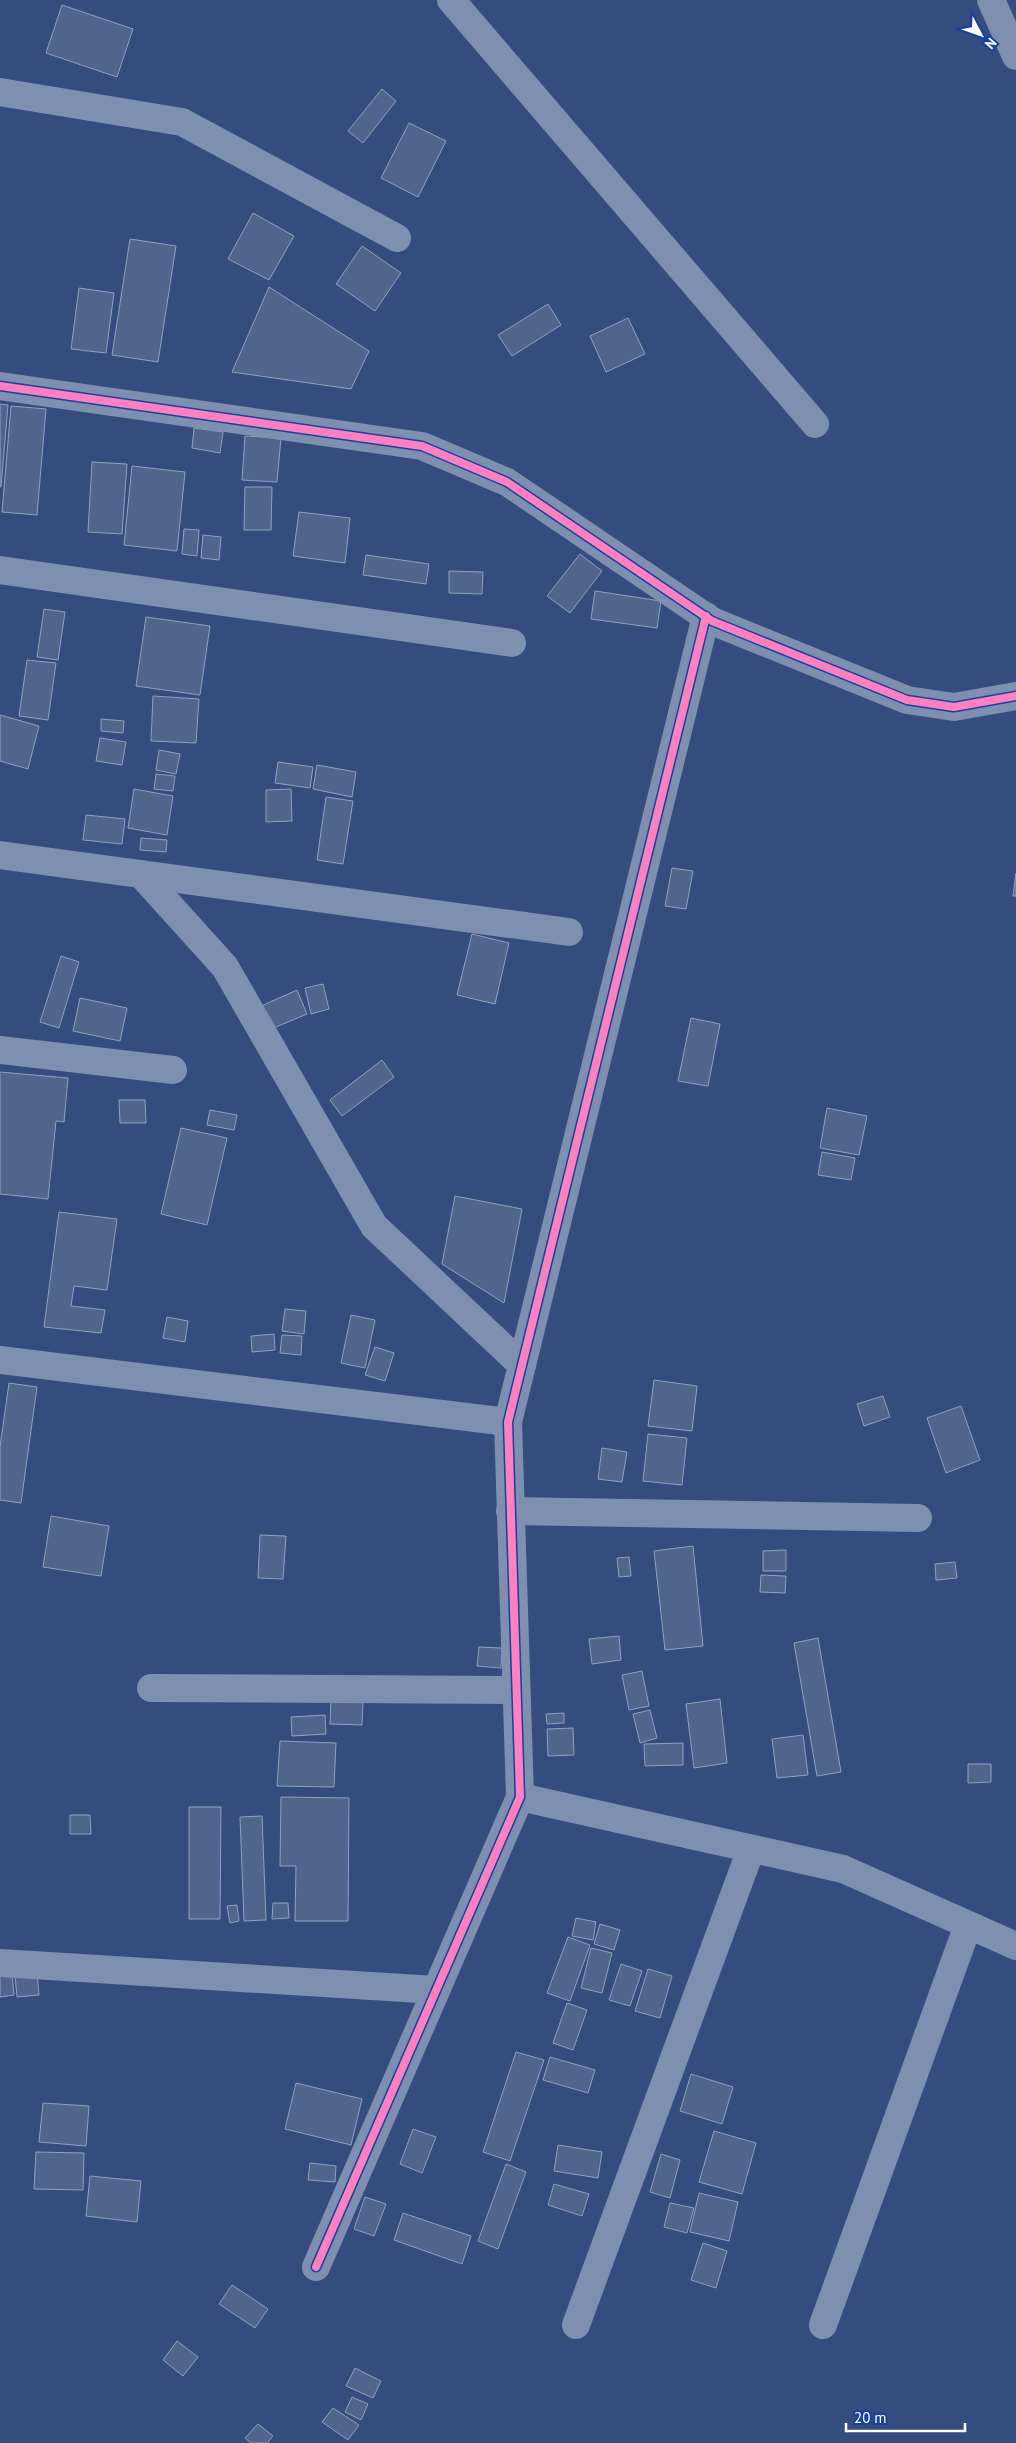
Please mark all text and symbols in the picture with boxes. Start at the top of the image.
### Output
north arrow [956,10,1006,60]
text: N [981,34,1001,53]
scale bar [846,2400,965,2432]
text: 20 m [854,2408,887,2427]

